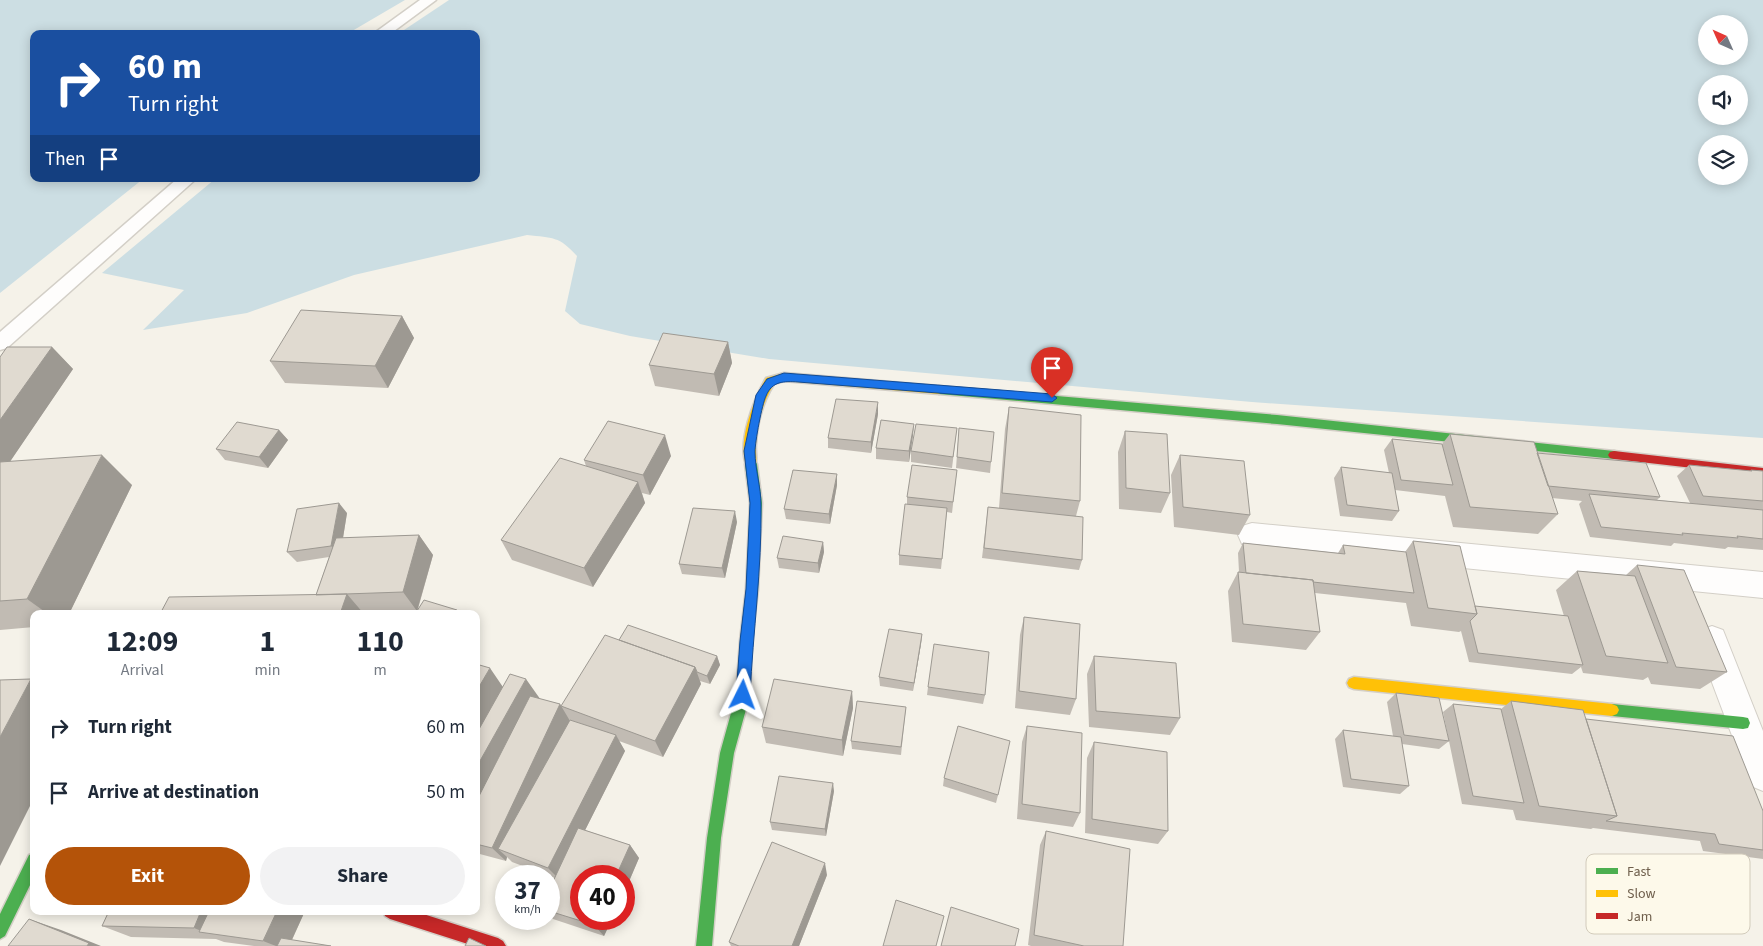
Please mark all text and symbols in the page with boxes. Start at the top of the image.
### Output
north arrow [1698,15,1748,65]
map controls [1698,15,1748,185]
text: 60 m [128,42,202,92]
icon: right [45,50,110,115]
button: sound [1698,75,1748,125]
text: Turn right [128,88,218,120]
button: layers [1698,135,1748,185]
icon: arrive [95,145,123,173]
text: Then [45,146,85,173]
pin [1031,347,1073,398]
icon: arrive [1038,354,1066,382]
text: 12:09 [106,620,178,663]
text: 1 [259,620,275,663]
text: 110 [356,620,404,663]
text: Arrival [121,659,164,681]
text: min [254,659,280,681]
text: m [374,659,387,681]
position arrow [716,668,768,720]
icon: right [45,714,73,742]
text: Turn right [88,714,172,741]
text: 60 m [427,714,465,741]
icon: arrive [45,779,73,807]
text: Arrive at destination [88,779,259,806]
text: 50 m [427,779,465,806]
button: Exit [45,847,250,905]
button: Share [260,847,465,905]
legend [1586,854,1750,934]
text: Fast [1627,862,1651,882]
speed limit sign: 40 [570,865,635,930]
text: 37 [514,873,541,909]
text: Slow [1627,884,1656,904]
text: km/h [514,901,541,918]
text: Jam [1627,907,1652,927]

